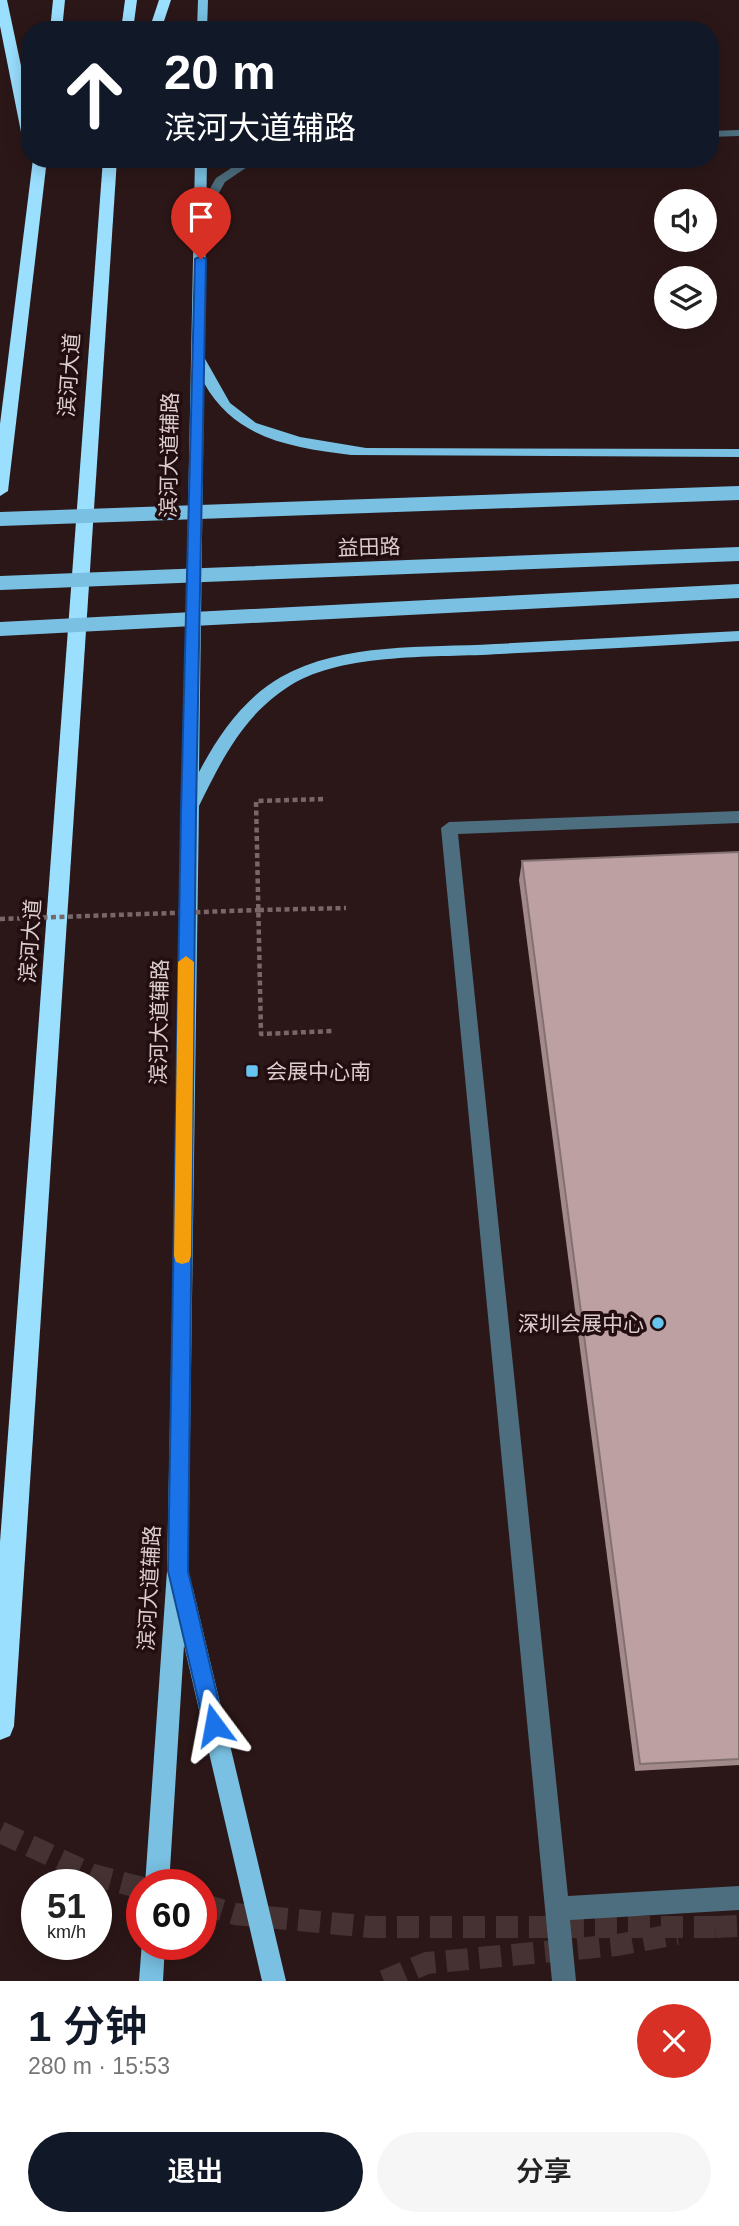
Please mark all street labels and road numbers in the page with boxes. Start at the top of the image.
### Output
street label: 滨河大道 [55,332,83,418]
street label: 滨河大道辅路 [156,392,182,518]
street label: 益田路 [337,534,401,560]
street label: 滨河大道 [16,898,44,984]
street label: 滨河大道辅路 [146,959,172,1085]
street label: 滨河大道辅路 [134,1524,164,1652]

